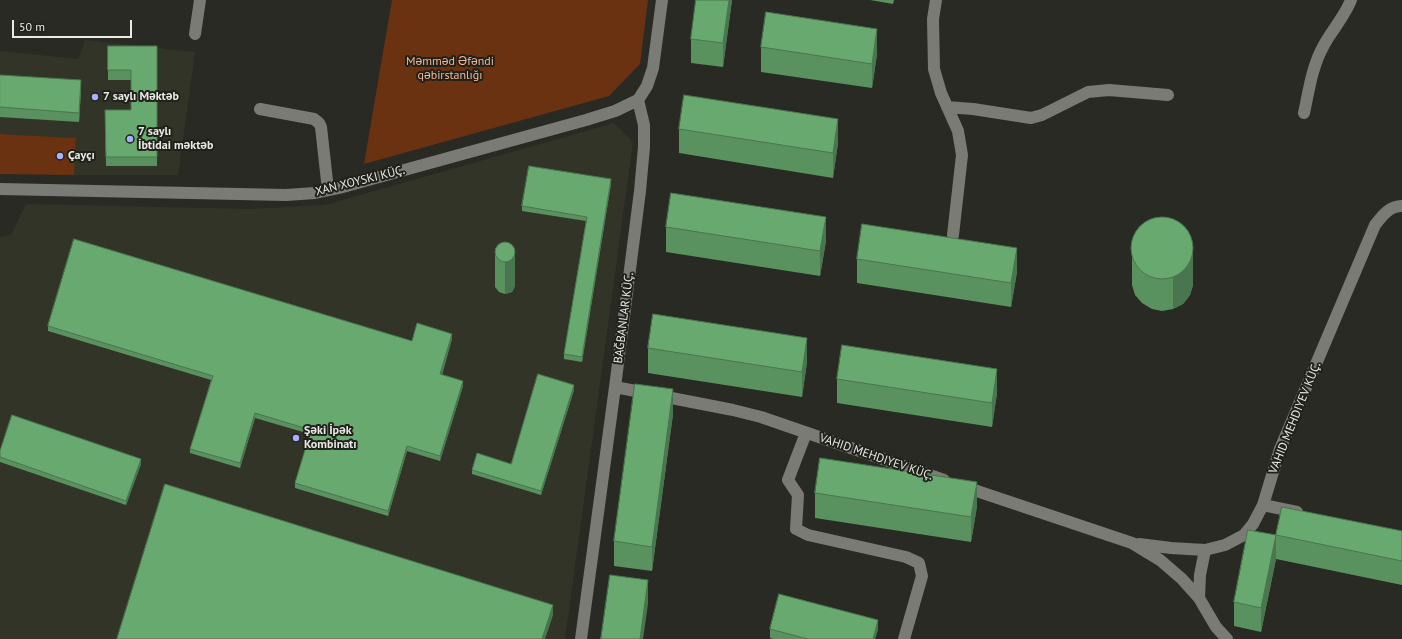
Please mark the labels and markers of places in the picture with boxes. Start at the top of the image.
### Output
place label: 7 saylı Məktəb [103,90,179,104]
marker: 7 saylı Məktəb [90,92,100,102]
place label: 7 saylı İbtidai məktəb [138,125,213,153]
marker: 7 saylı İbtidai məktəb [125,134,135,144]
place label: Çayçı [68,149,95,163]
marker: Çayçı [55,151,65,161]
place label: Şəki İpək Kombinatı [304,424,357,452]
marker: Şəki İpək Kombinatı [291,433,301,443]

